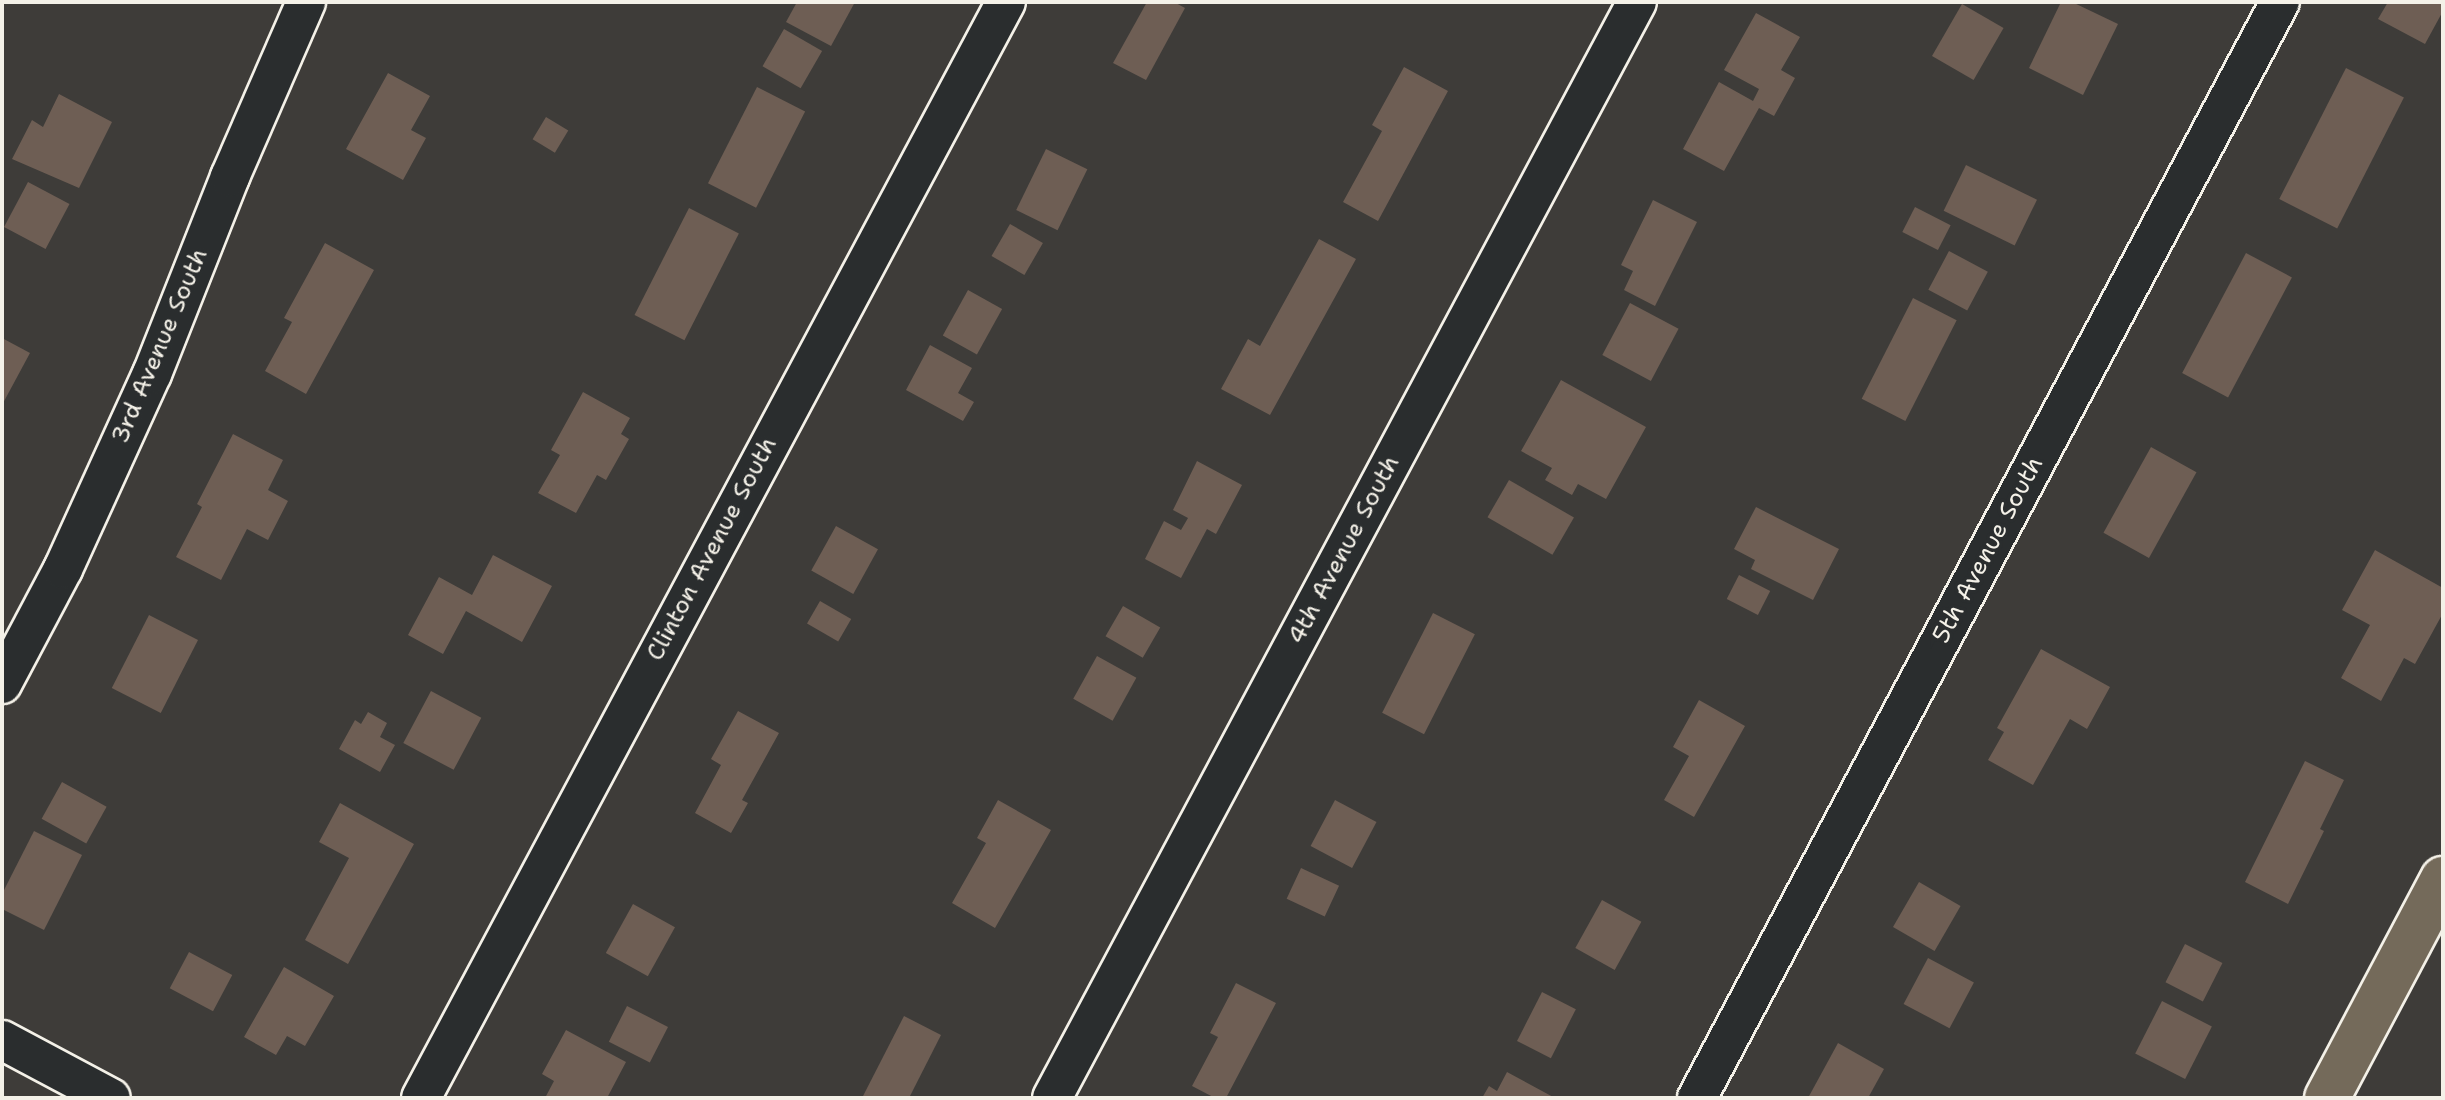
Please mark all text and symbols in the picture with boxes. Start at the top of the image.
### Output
street label: 3rd Avenue South [106,244,214,448]
street label: Clinton Avenue South [641,432,783,666]
street label: 4th Avenue South [1282,451,1406,649]
street label: 5th Avenue South [1927,452,2049,648]

